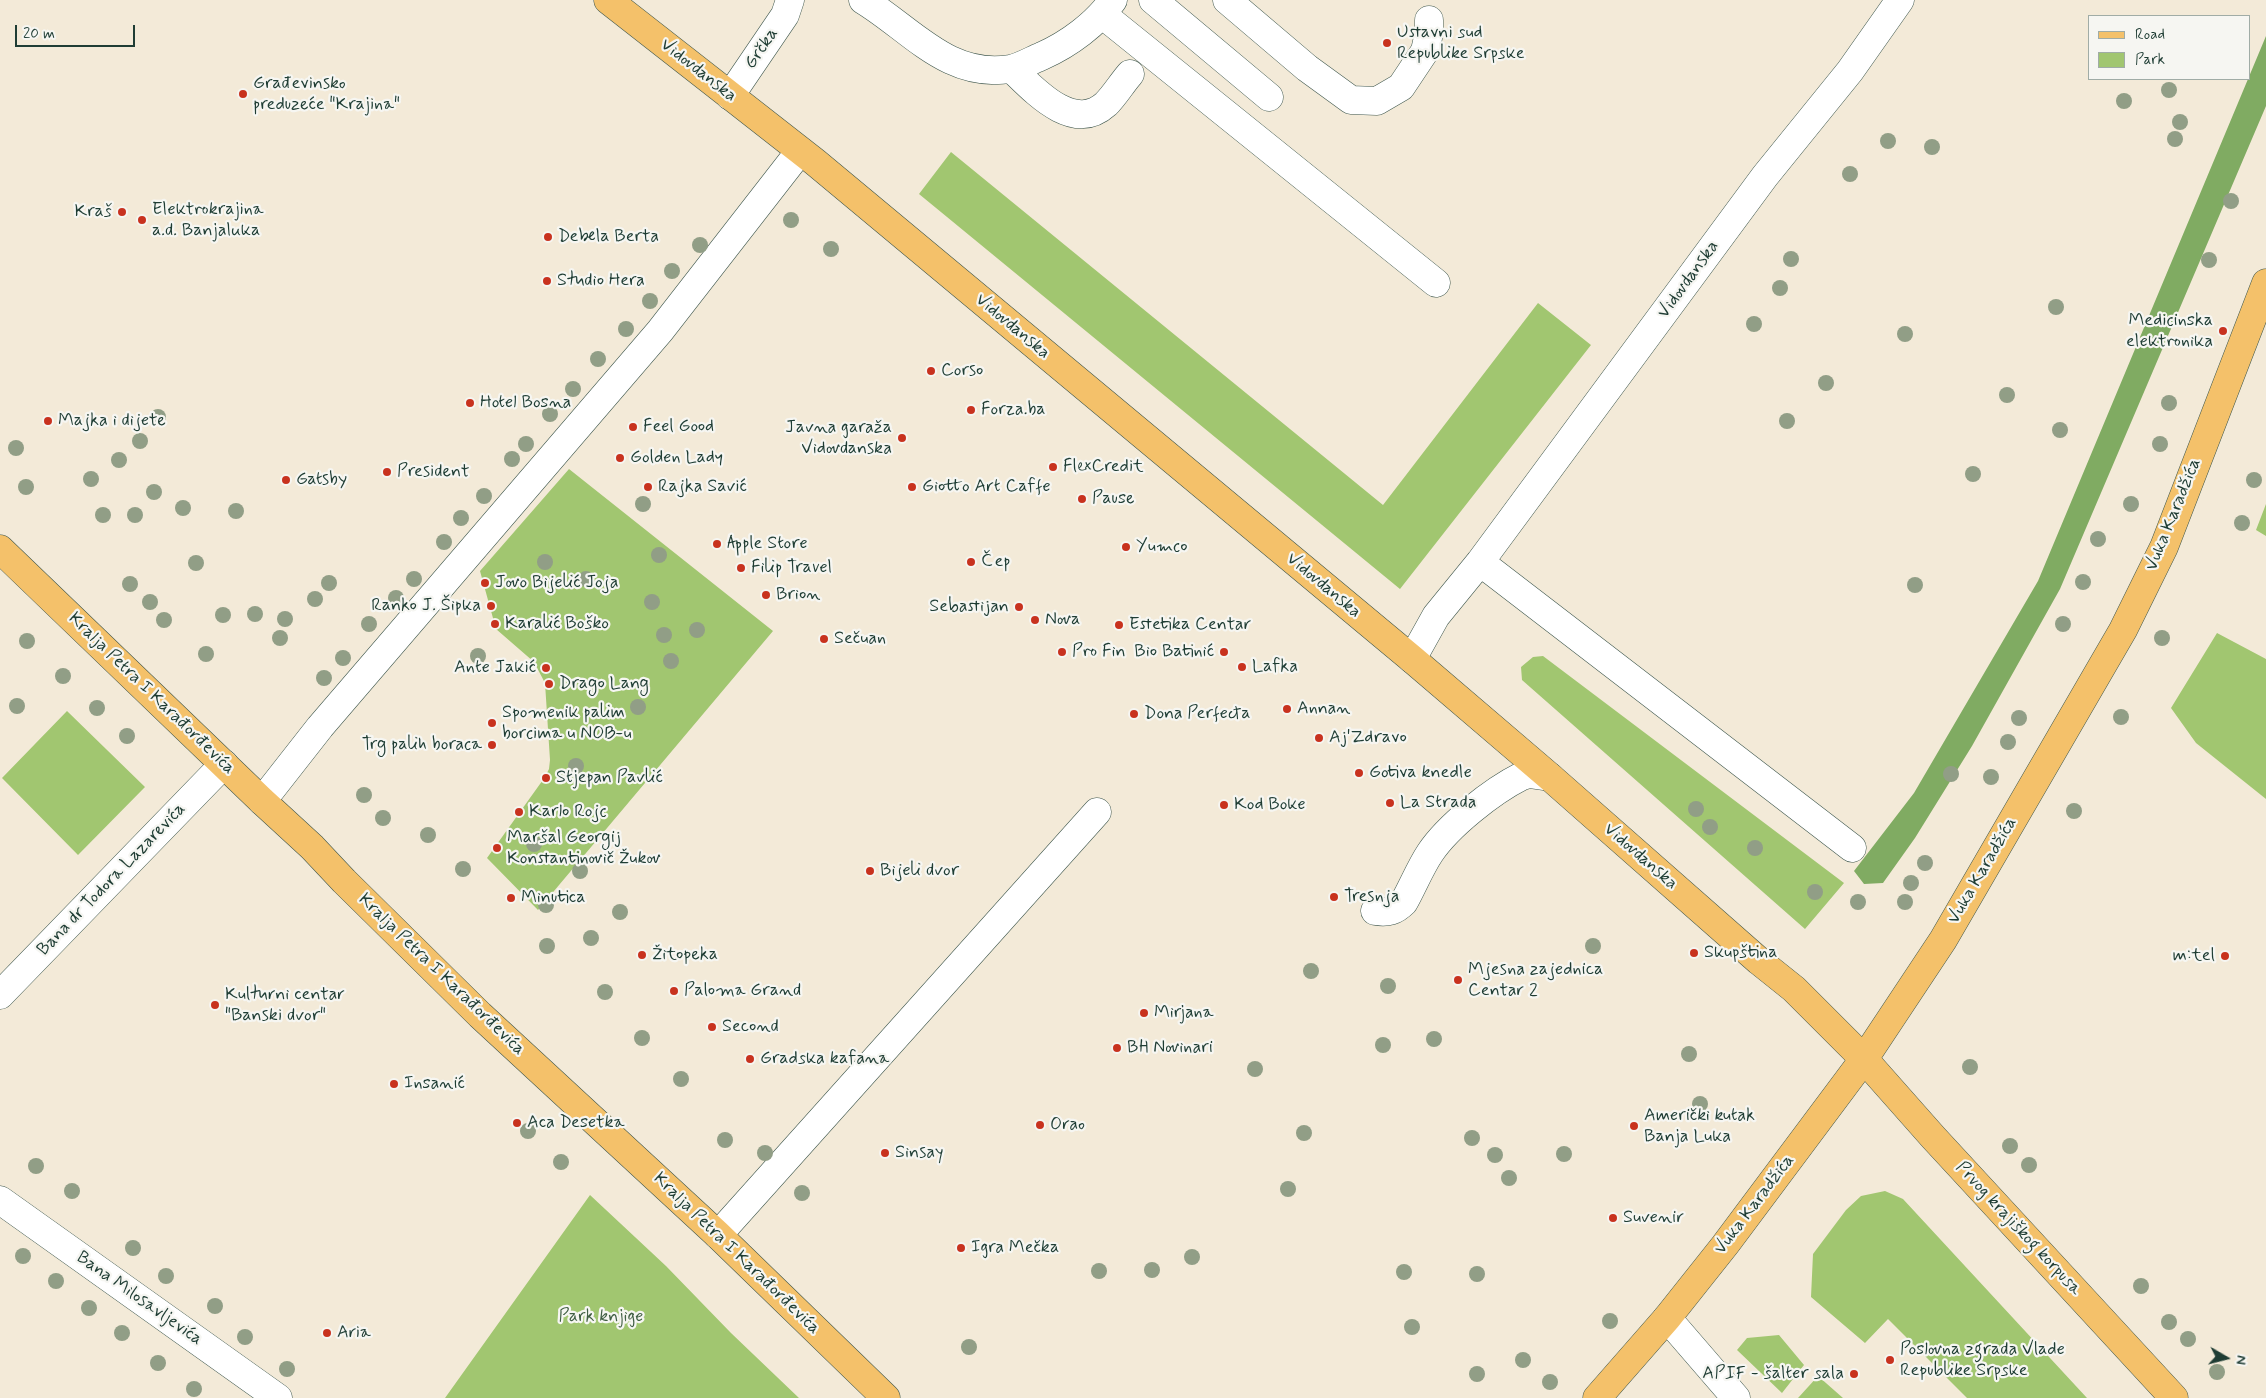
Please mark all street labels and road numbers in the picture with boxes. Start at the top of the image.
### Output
street label: Grčka [740,24,784,74]
street label: Vidovdanska [656,35,740,107]
street label: Vidovdanska [1654,237,1724,323]
street label: Vidovdanska [970,290,1054,364]
street label: Vuka Karadžića [2142,455,2206,575]
street label: Vidovdanska [1281,549,1365,623]
street label: Kralja Petra I Karađorđevića [63,609,239,779]
street label: Bana dr Todora Lazarevića [33,799,191,961]
street label: Vuka Karadžića [1944,814,2022,928]
street label: Vidovdanska [1599,819,1681,895]
street label: Kralja Petra I Karađorđevića [353,890,529,1060]
street label: Vuka Karadžića [1710,1151,1800,1259]
street label: Prvog krajiškog korpusa [1950,1158,2086,1300]
street label: Kralja Petra I Karađorđevića [648,1169,824,1339]
street label: Bana Milosavljevića [72,1247,206,1351]

